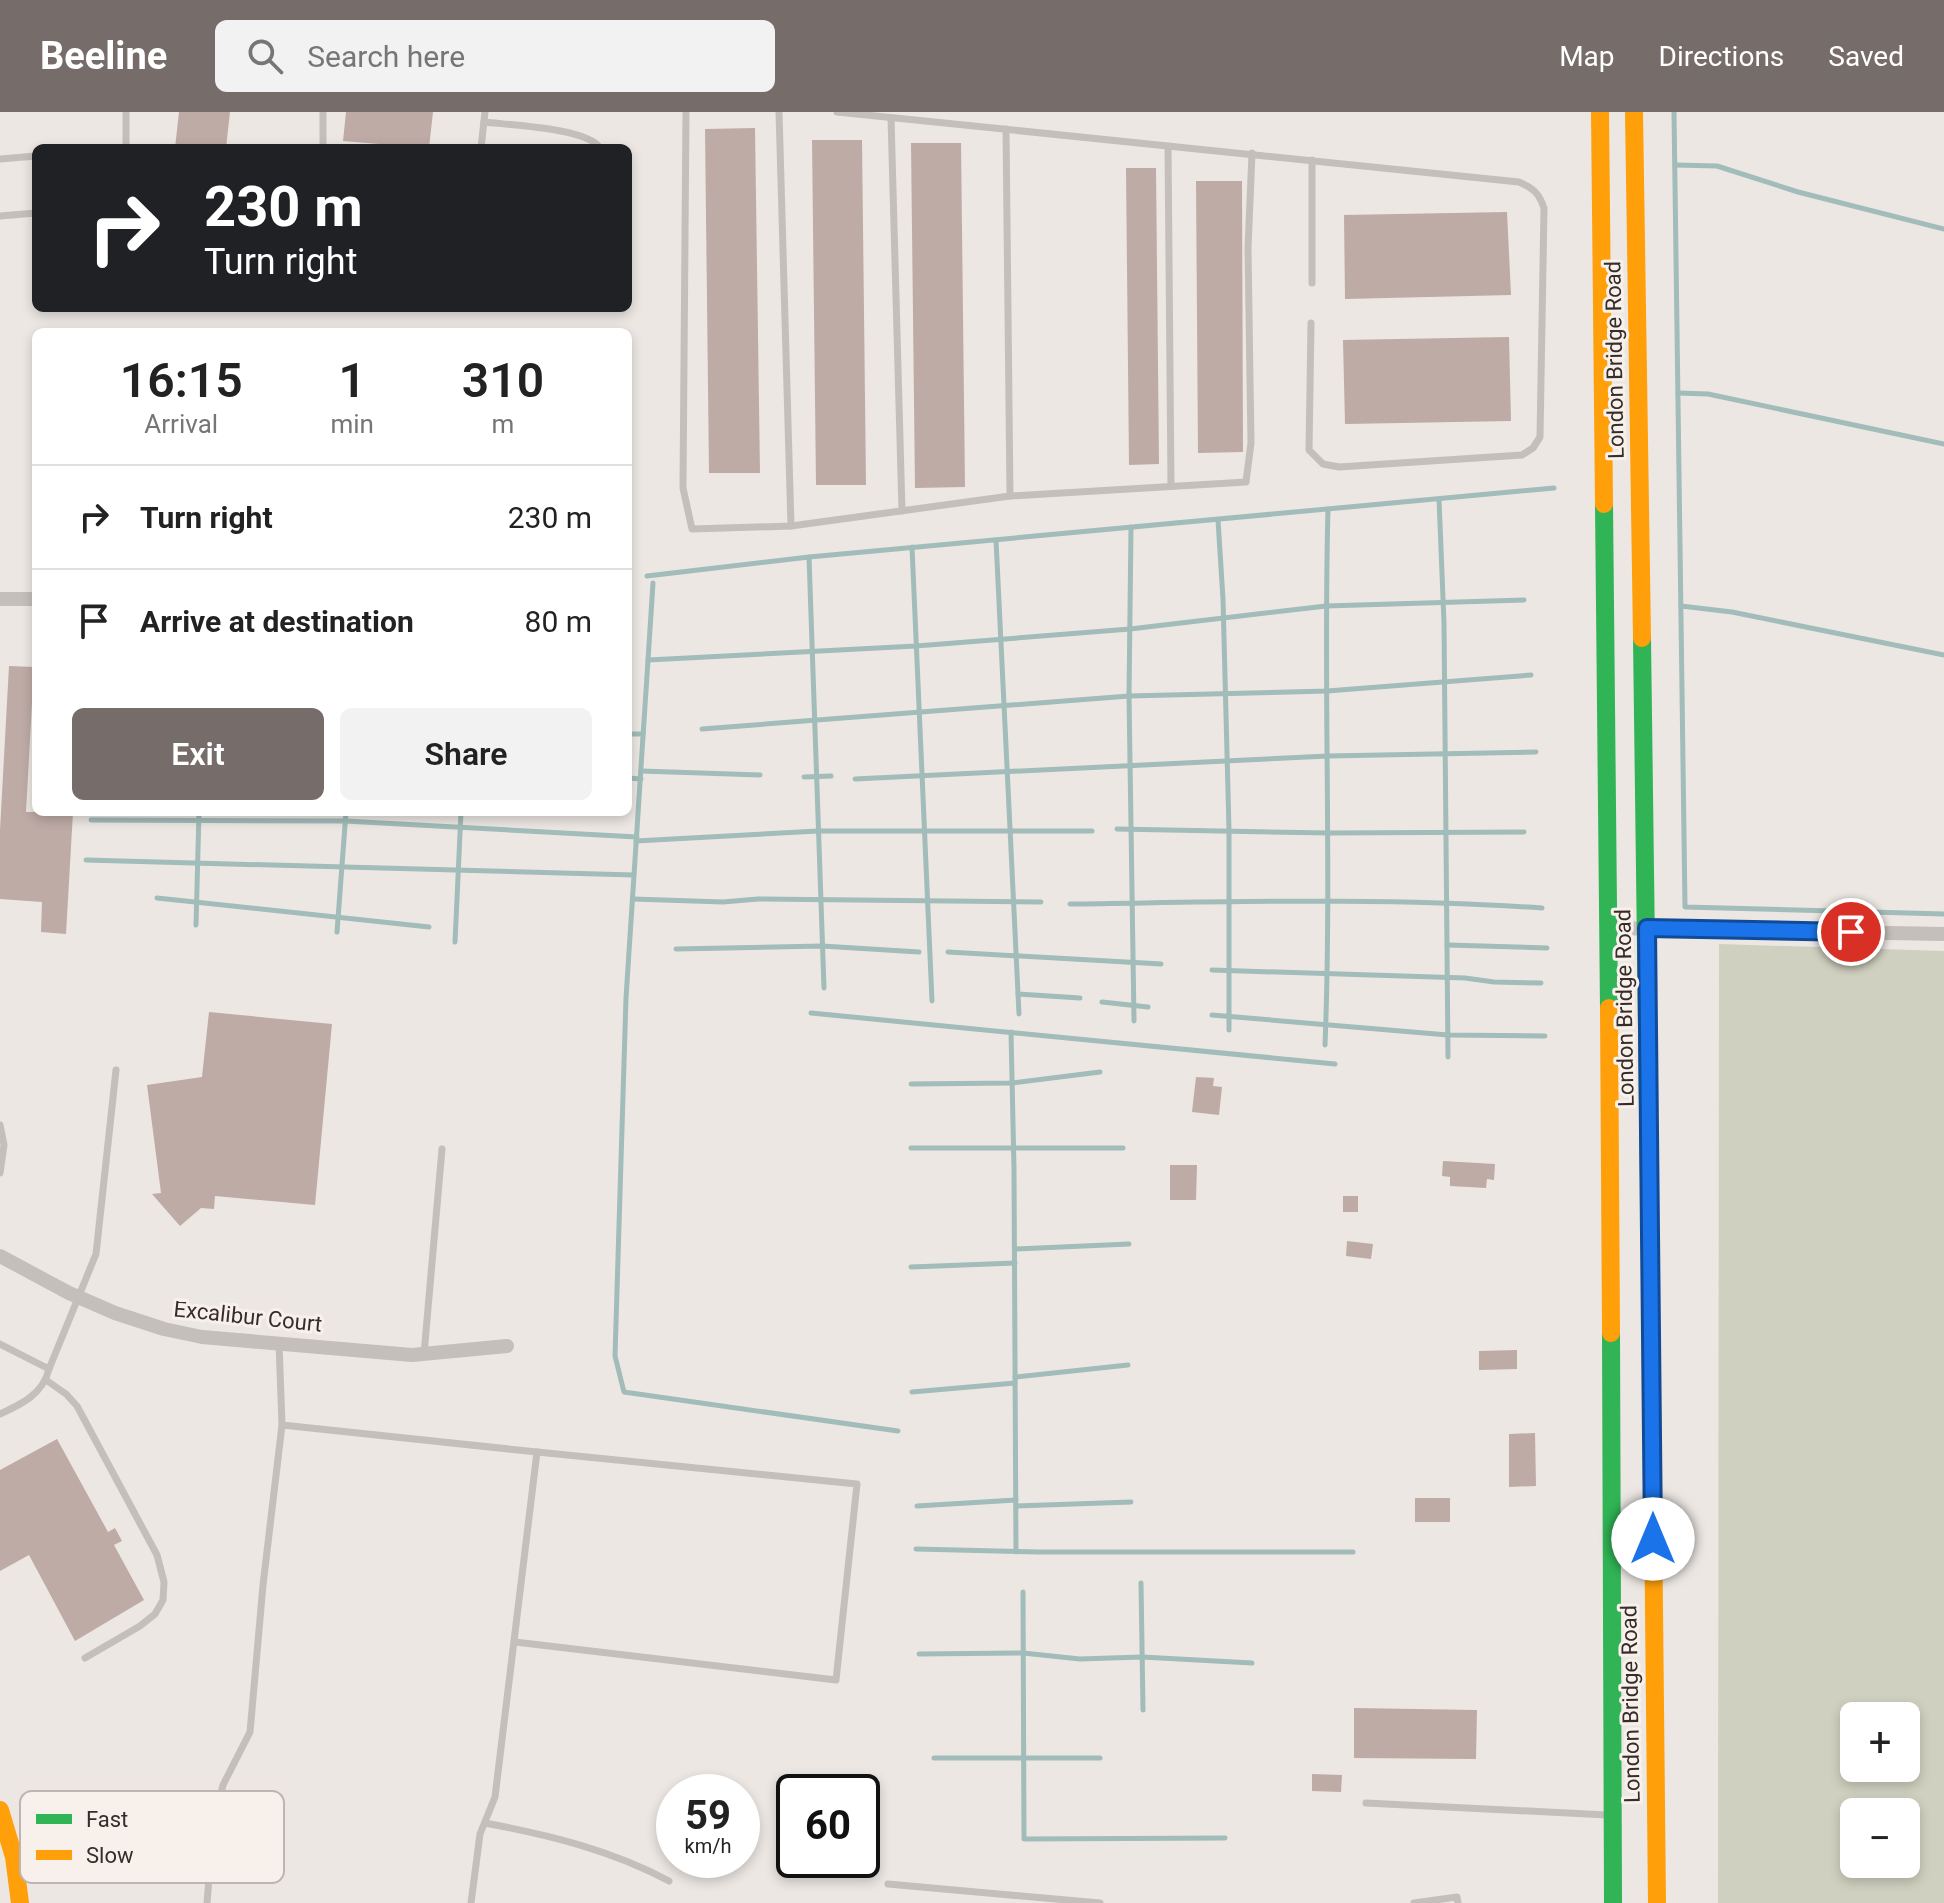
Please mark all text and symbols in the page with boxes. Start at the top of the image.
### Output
search box [215,20,775,92]
text: Beeline [40,34,167,78]
icon: search [243,34,287,78]
text: Search here [307,39,465,74]
text: Map [1559,40,1615,73]
text: Directions [1659,40,1784,73]
text: Saved [1828,40,1904,73]
text: 230 m [204,174,363,240]
icon: right [72,176,176,280]
text: Turn right [204,241,357,283]
street label: London Bridge Road [1600,261,1629,459]
text: 16:15 [120,352,243,409]
text: 1 [339,352,366,409]
text: 310 [462,352,544,409]
text: Arrival [144,409,218,439]
text: min [330,409,374,439]
text: m [492,409,514,439]
icon: right [72,495,116,539]
text: Turn right [140,500,273,535]
text: 230 m [508,500,592,535]
icon: arrive [72,599,116,643]
text: Arrive at destination [140,604,414,639]
text: 80 m [525,604,592,639]
button: Exit [72,708,324,800]
button: Share [340,708,592,800]
pin [1817,898,1885,966]
street label: London Bridge Road [1610,909,1639,1107]
icon: arrive [1829,910,1873,954]
street label: Excalibur Court [173,1296,323,1337]
position arrow [1611,1497,1695,1581]
street label: London Bridge Road [1616,1605,1645,1803]
map controls [1840,1702,1920,1878]
button: + [1840,1702,1920,1782]
speed limit sign: 60 [776,1774,880,1878]
legend [20,1791,284,1883]
text: 59 [685,1792,731,1839]
button: − [1840,1798,1920,1878]
text: Fast [86,1807,128,1832]
text: km/h [685,1834,731,1858]
text: Slow [86,1843,134,1868]

